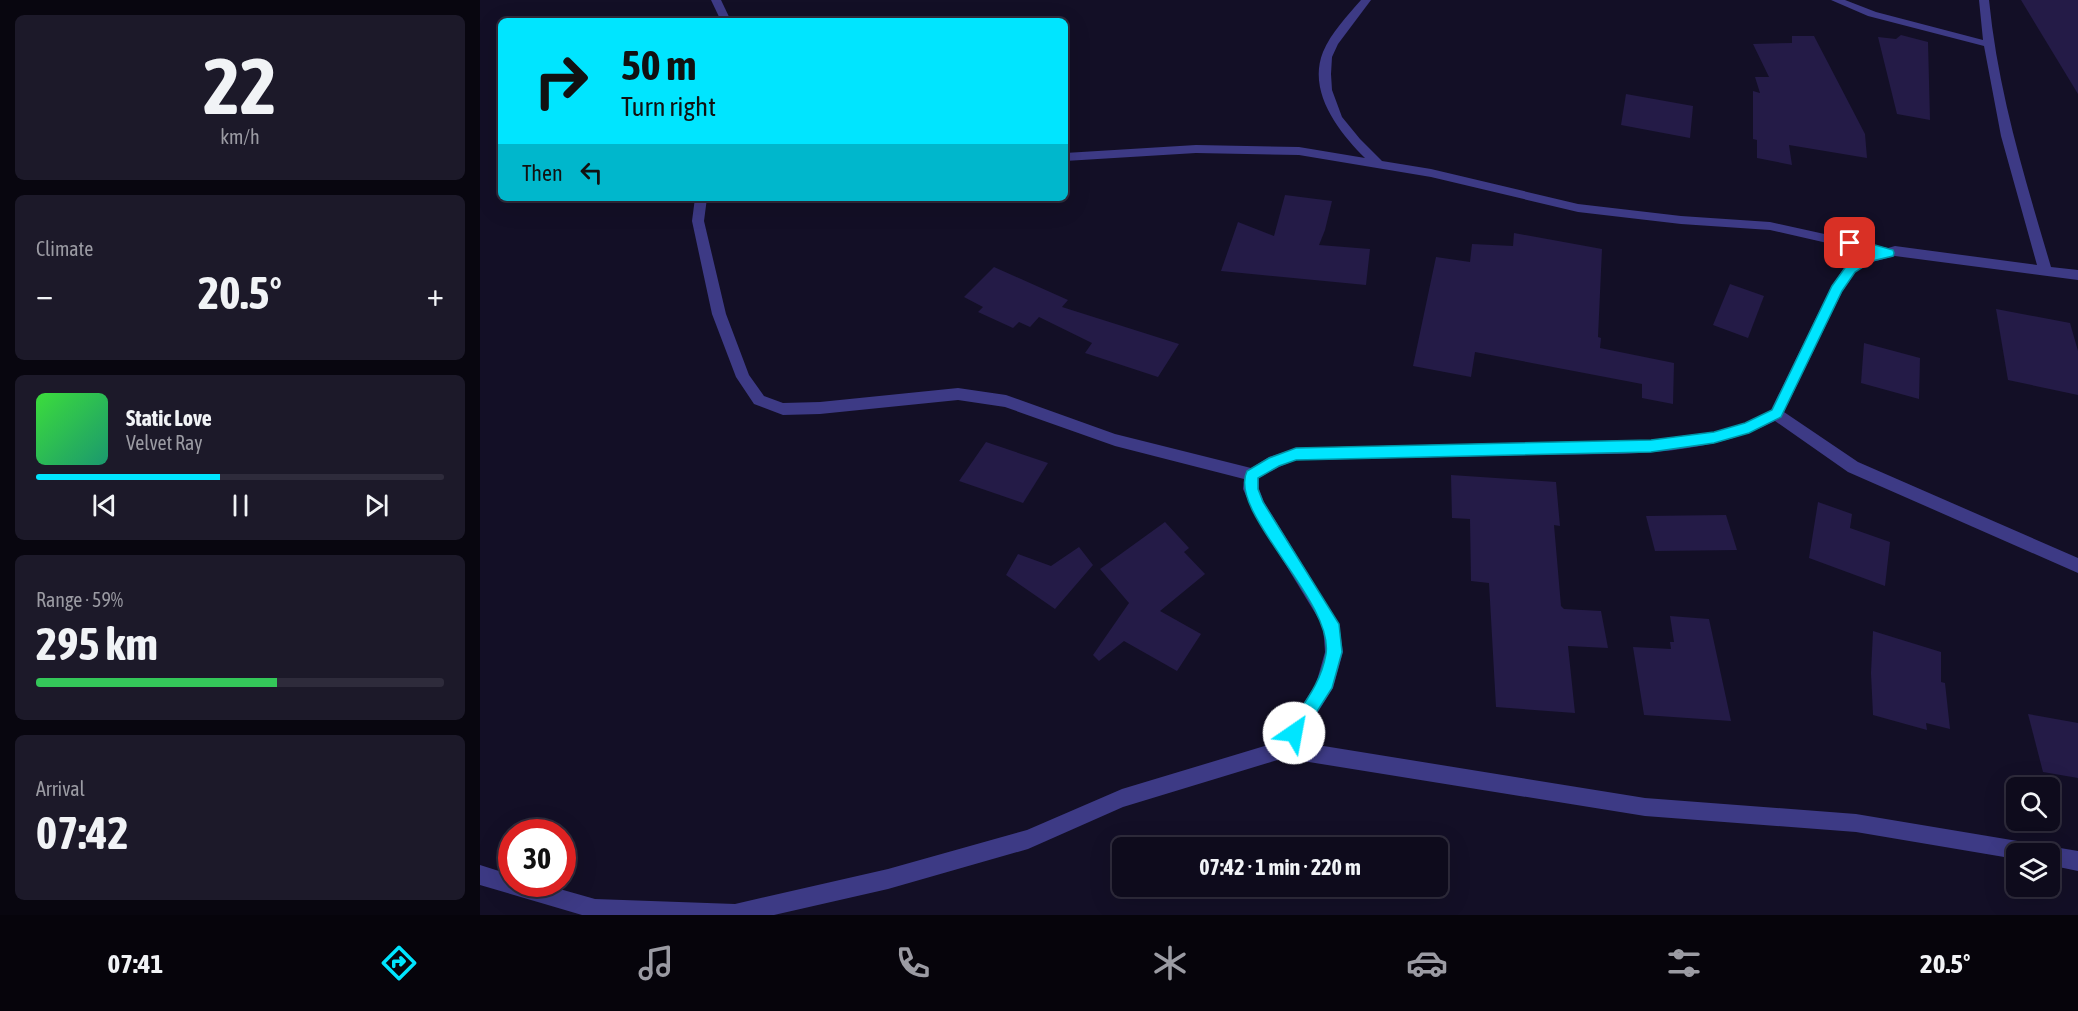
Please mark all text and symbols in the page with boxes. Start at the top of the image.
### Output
text: 22 [203,41,277,131]
text: 50 m [621,41,696,89]
icon: right [522,42,600,120]
text: Turn right [621,91,716,122]
text: km/h [220,125,260,148]
icon: left [575,156,608,189]
text: Then [522,160,563,186]
pin [1824,217,1875,268]
icon: arrive [1833,226,1866,259]
text: Climate [36,237,93,260]
text: 20.5° [198,267,282,319]
text: − [36,275,53,313]
text: + [427,275,444,313]
text: Static Love [126,405,212,431]
text: Velvet Ray [126,431,203,454]
icon: previous [88,489,121,522]
icon: pause [224,489,257,522]
icon: next [360,489,393,522]
text: Range · 59% [36,588,123,611]
text: 295 km [36,618,158,670]
position arrow [1262,701,1326,765]
text: Arrival [36,777,85,800]
map controls [2006,777,2060,897]
button: search [2006,777,2060,831]
text: 07:42 [36,807,129,859]
speed limit sign: 30 [498,819,576,897]
button: layers [2006,843,2060,897]
text: 07:42 · 1 min · 220 m [1199,854,1361,880]
icon: directions [378,942,420,984]
icon: music [635,942,677,984]
icon: phone [892,942,934,984]
icon: climate [1149,942,1191,984]
icon: car [1406,942,1448,984]
icon: filters [1663,942,1705,984]
text: 07:41 [108,948,163,979]
text: 20.5° [1920,948,1970,979]

